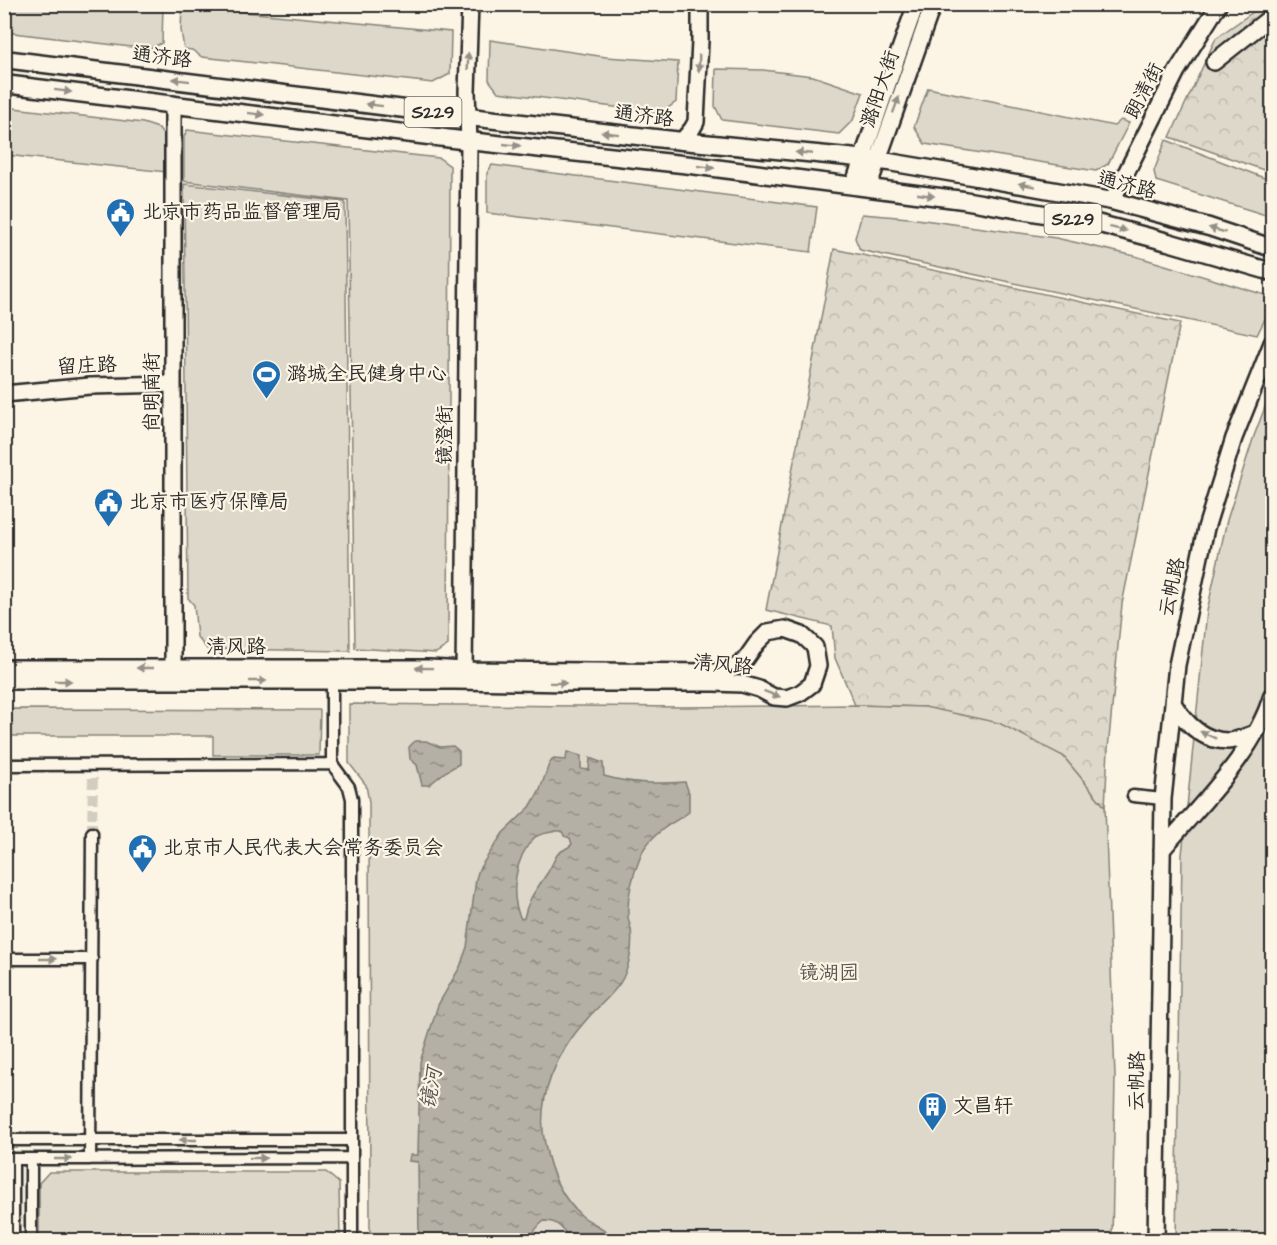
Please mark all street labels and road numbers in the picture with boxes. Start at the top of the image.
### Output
street label: 通济路 [131,39,194,75]
street label: 潞阳大街 [854,47,906,131]
street label: 朗清街 [1118,58,1170,124]
road number: S229 [404,97,462,127]
street label: 通济路 [613,98,676,134]
street label: 通济路 [1095,164,1160,206]
road number: S229 [1044,204,1102,234]
street label: 留庄路 [56,350,119,382]
street label: 尚明南街 [138,352,166,432]
street label: 镜澄街 [431,405,459,465]
street label: 云帆路 [1152,554,1192,619]
street label: 清风路 [206,633,267,661]
street label: 清风路 [692,648,755,682]
street label: 云帆路 [1122,1050,1152,1111]

